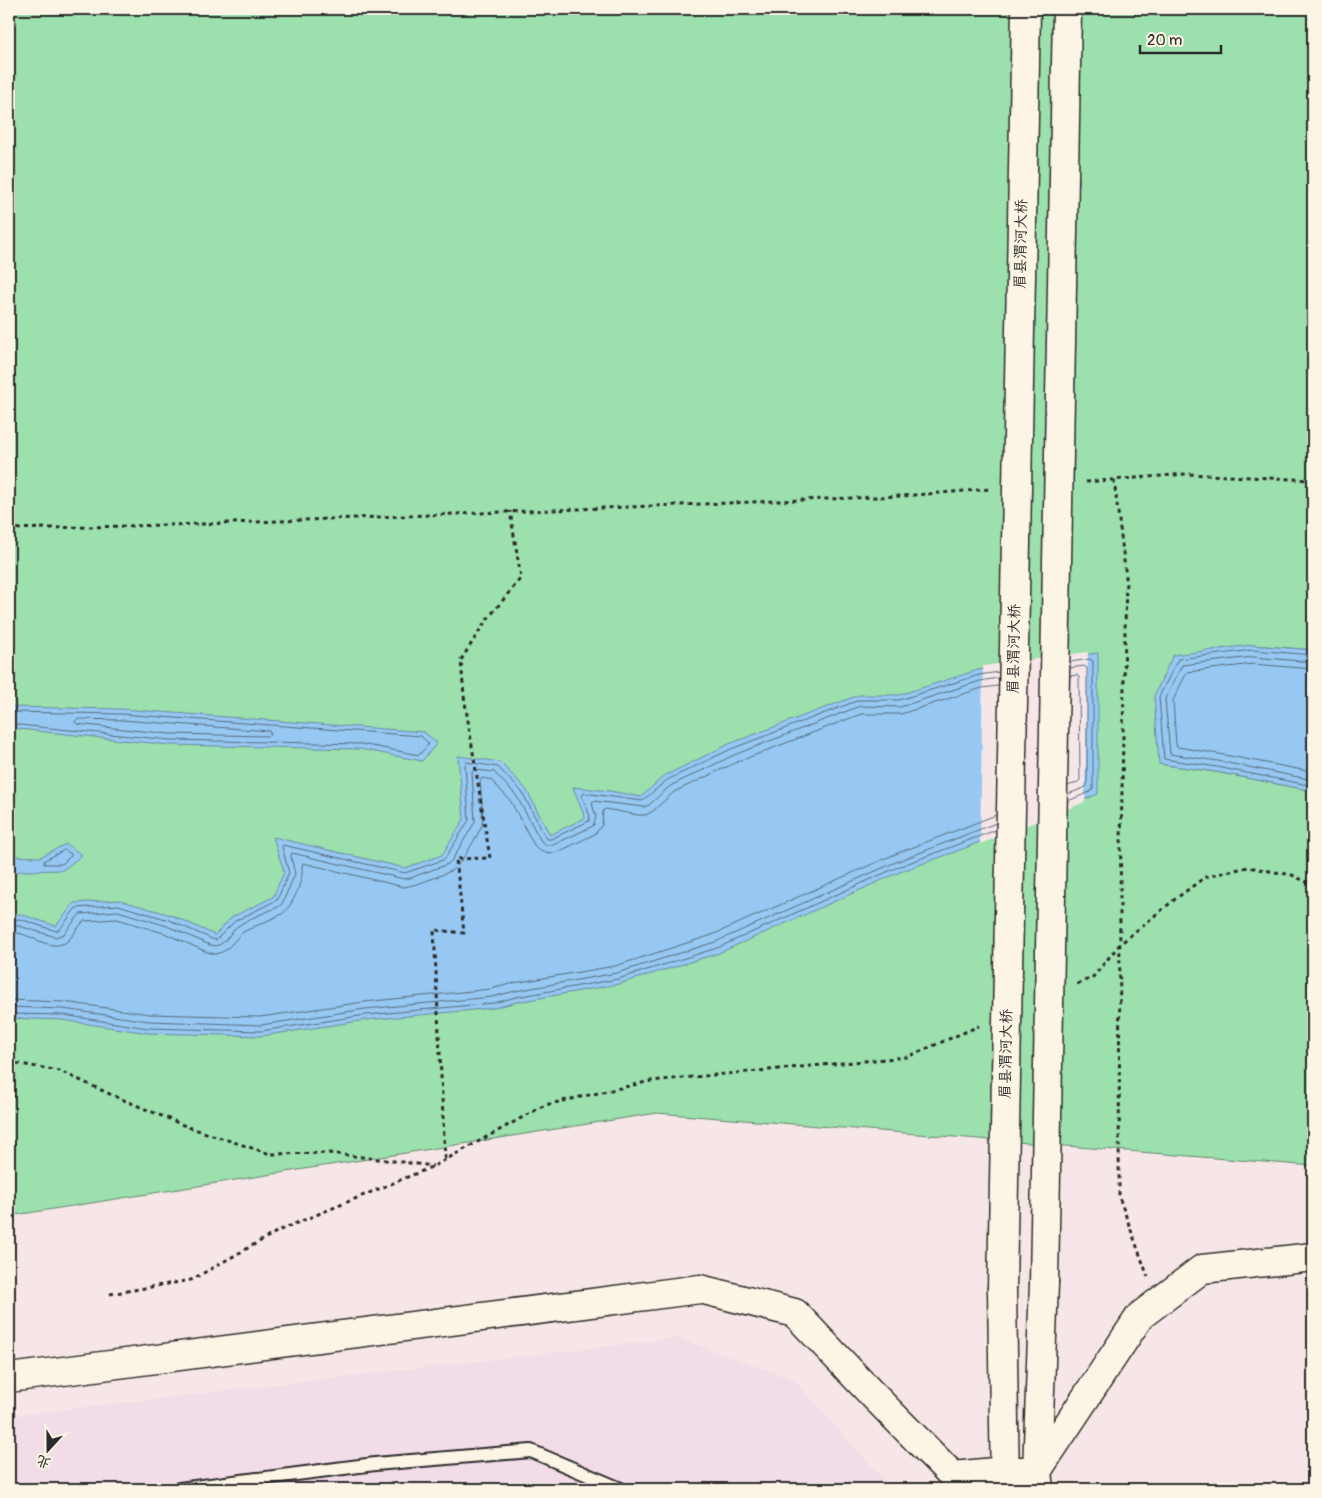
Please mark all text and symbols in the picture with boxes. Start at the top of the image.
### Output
scale bar [1140,22,1221,54]
text: 20 m [1147,31,1182,50]
street label: 眉县渭河大桥 [1011,199,1031,289]
street label: 眉县渭河大桥 [1004,604,1024,694]
street label: 眉县渭河大桥 [996,1009,1016,1099]
north arrow [22,1426,72,1476]
text: 北 [34,1451,53,1472]

